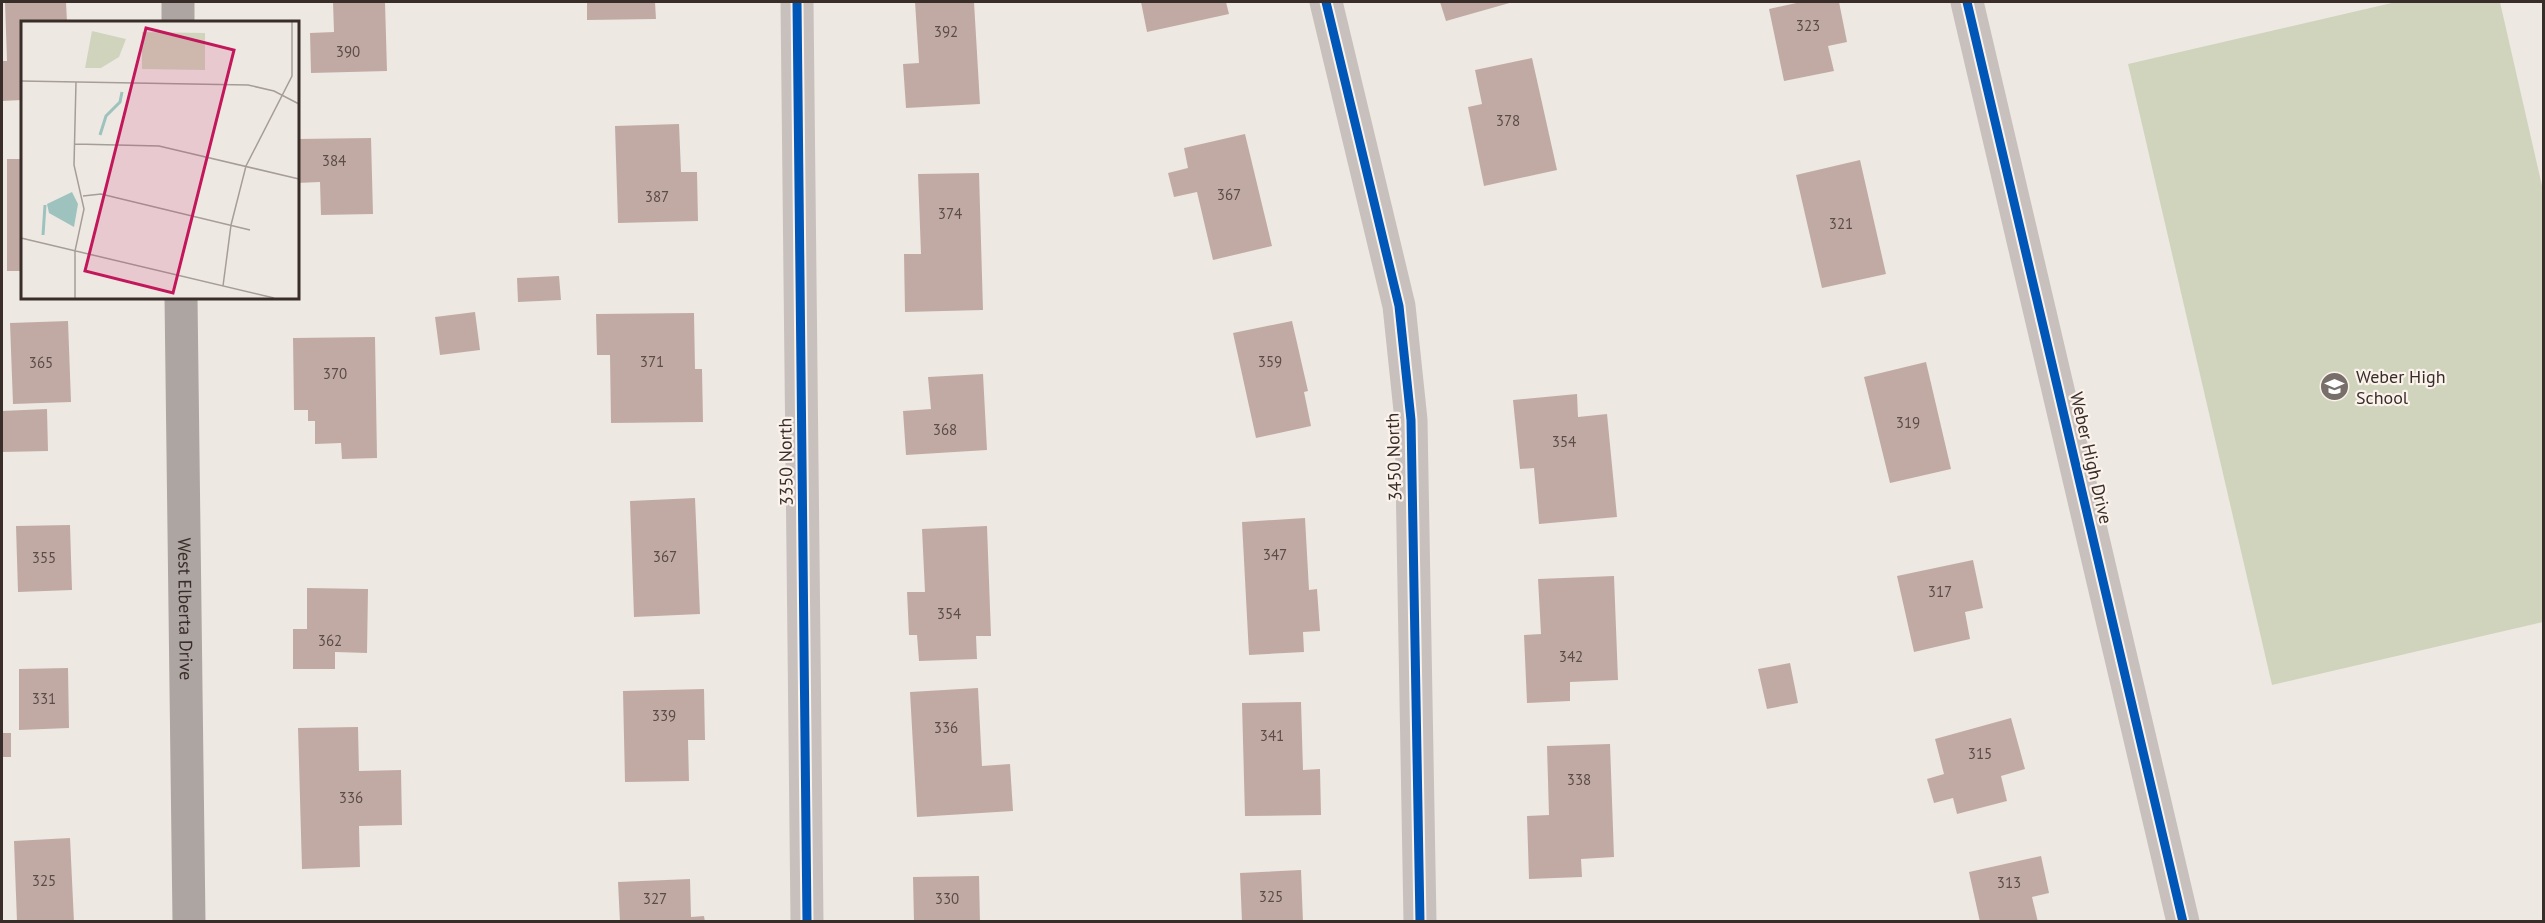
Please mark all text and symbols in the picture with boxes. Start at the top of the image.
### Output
house number: 323 [1796,16,1820,35]
inset map [21,21,298,298]
house number: 392 [934,22,958,41]
house number: 390 [336,42,360,61]
house number: 378 [1496,111,1520,130]
house number: 384 [322,151,346,170]
house number: 367 [1217,185,1241,204]
house number: 387 [645,187,669,206]
house number: 374 [938,204,962,223]
house number: 321 [1829,214,1853,233]
house number: 371 [640,352,664,371]
house number: 359 [1258,352,1282,371]
house number: 365 [29,353,53,372]
house number: 370 [323,364,347,383]
place label: Weber High School [2356,365,2446,409]
school or university icon: Weber High School [2319,371,2351,403]
street label: Weber High Drive [2065,390,2118,526]
street label: 3450 North [1380,412,1407,502]
house number: 319 [1896,413,1920,432]
street label: 3350 North [773,418,798,506]
house number: 368 [933,420,957,439]
house number: 354 [1552,432,1576,451]
street label: West Elberta Drive [173,538,198,680]
house number: 347 [1263,545,1287,564]
house number: 367 [653,547,677,566]
house number: 355 [32,548,56,567]
house number: 317 [1928,582,1952,601]
house number: 354 [937,604,961,623]
house number: 362 [318,631,342,650]
house number: 342 [1559,647,1583,666]
house number: 331 [32,689,56,708]
house number: 339 [652,706,676,725]
house number: 336 [934,718,958,737]
house number: 341 [1260,726,1284,745]
house number: 315 [1968,744,1992,763]
house number: 338 [1567,770,1591,789]
house number: 336 [339,788,363,807]
house number: 325 [32,871,56,890]
house number: 313 [1997,873,2021,892]
house number: 325 [1259,887,1283,906]
house number: 327 [643,889,667,908]
house number: 330 [935,889,959,908]

